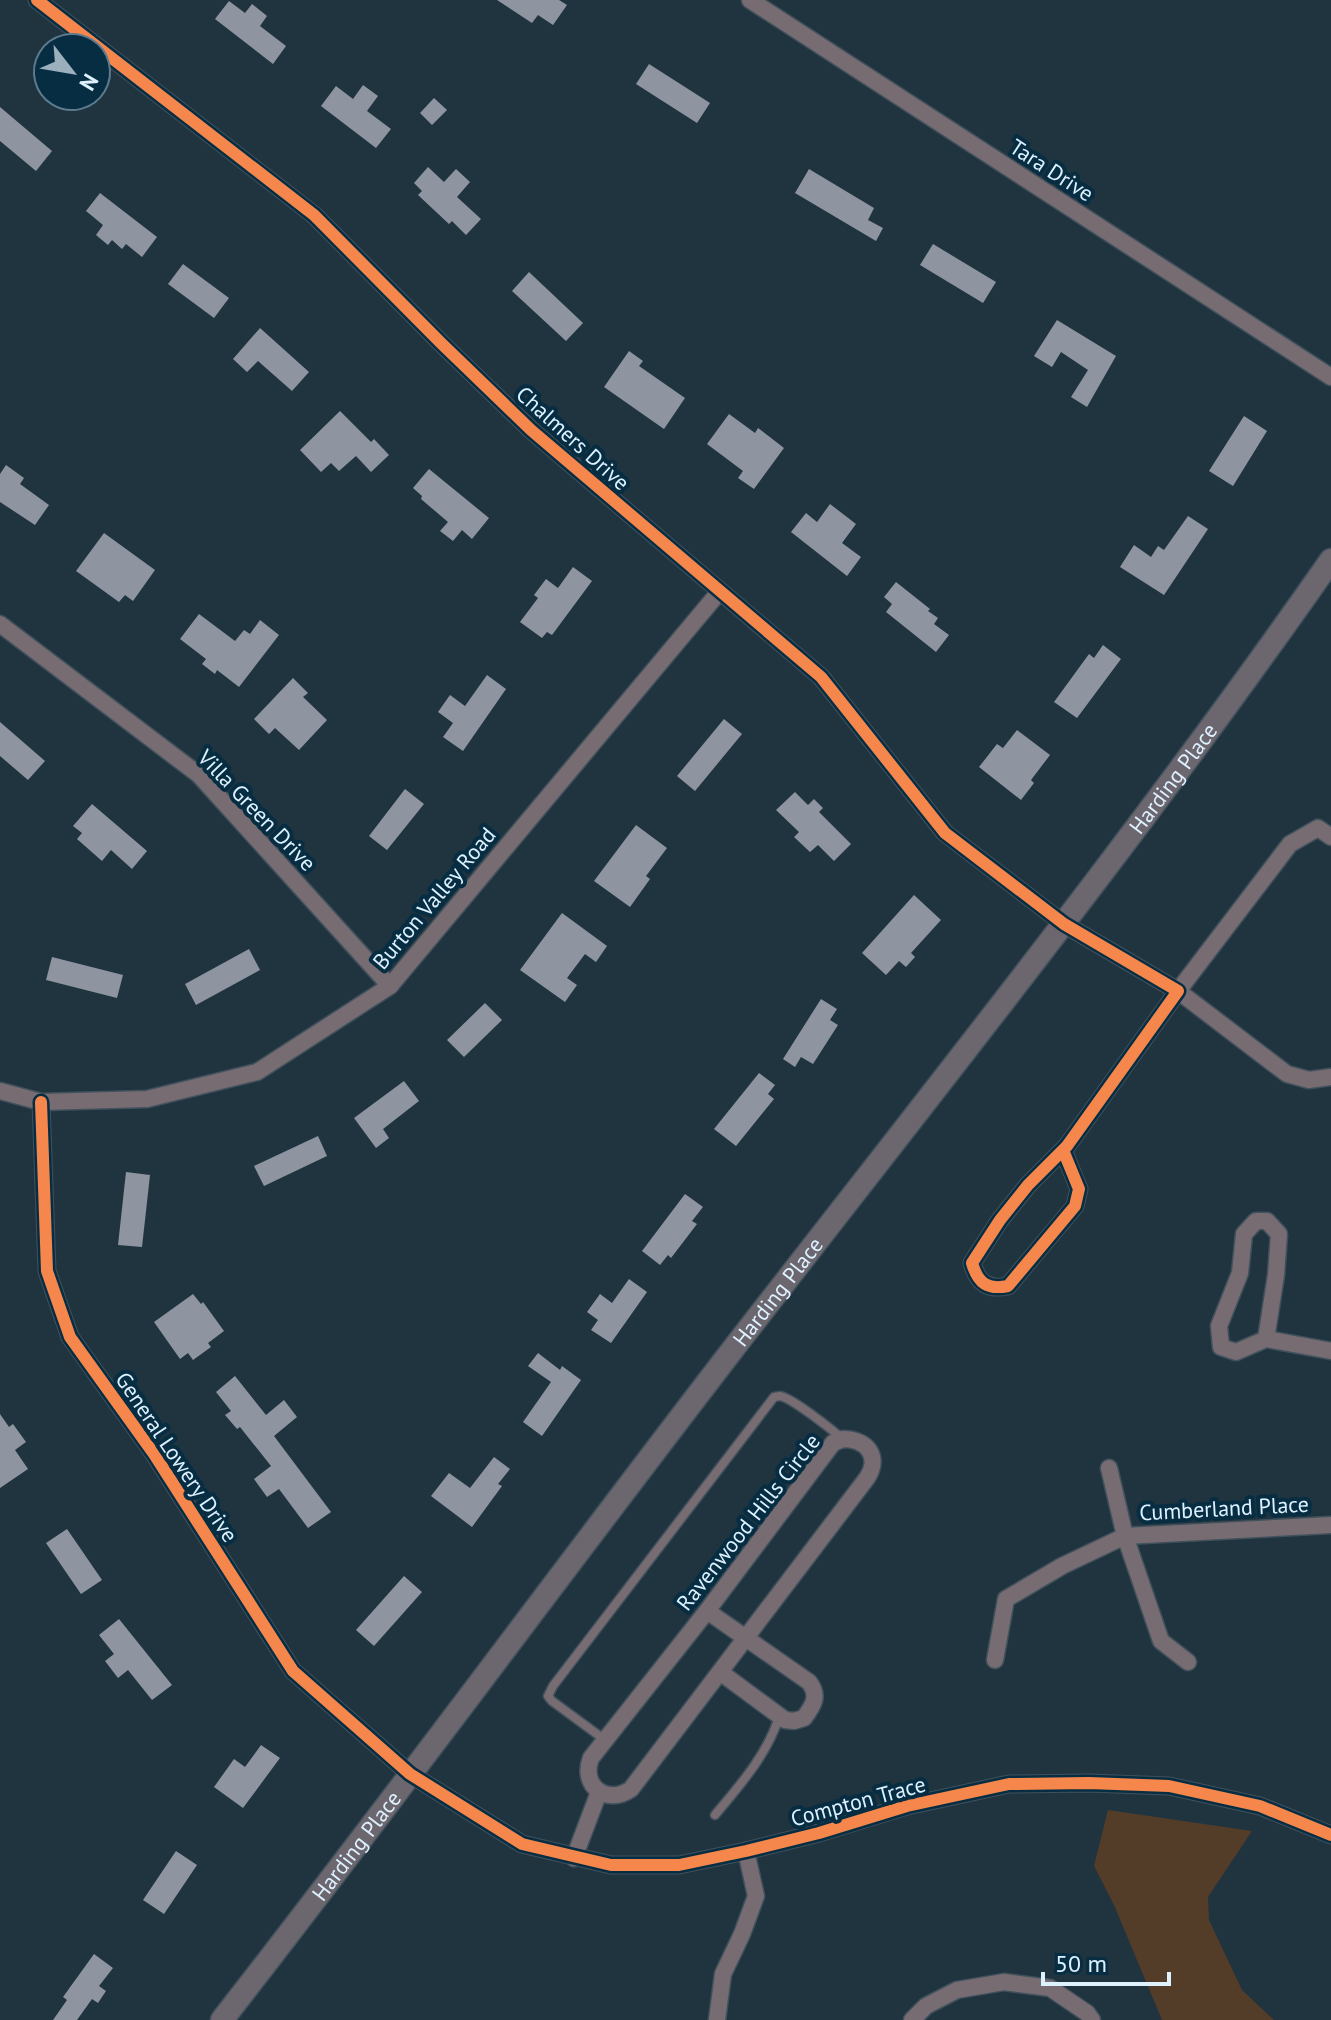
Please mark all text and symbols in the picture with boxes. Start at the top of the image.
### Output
north arrow [32,32,112,112]
text: N [73,69,105,96]
street label: Tara Drive [1005,133,1099,207]
street label: Chalmers Drive [511,380,635,496]
street label: Harding Place [1123,718,1223,839]
street label: Villa Green Drive [191,743,322,877]
street label: Burton Valley Road [366,821,502,975]
street label: Harding Place [726,1231,829,1352]
street label: General Lowery Drive [110,1367,244,1547]
street label: Ravenwood Hills Circle [670,1428,826,1616]
street label: Cumberland Place [1139,1490,1309,1526]
street label: Compton Trace [788,1770,928,1832]
street label: Harding Place [305,1785,407,1906]
scale bar [1043,1936,1169,1986]
text: 50 m [1055,1948,1107,1979]

